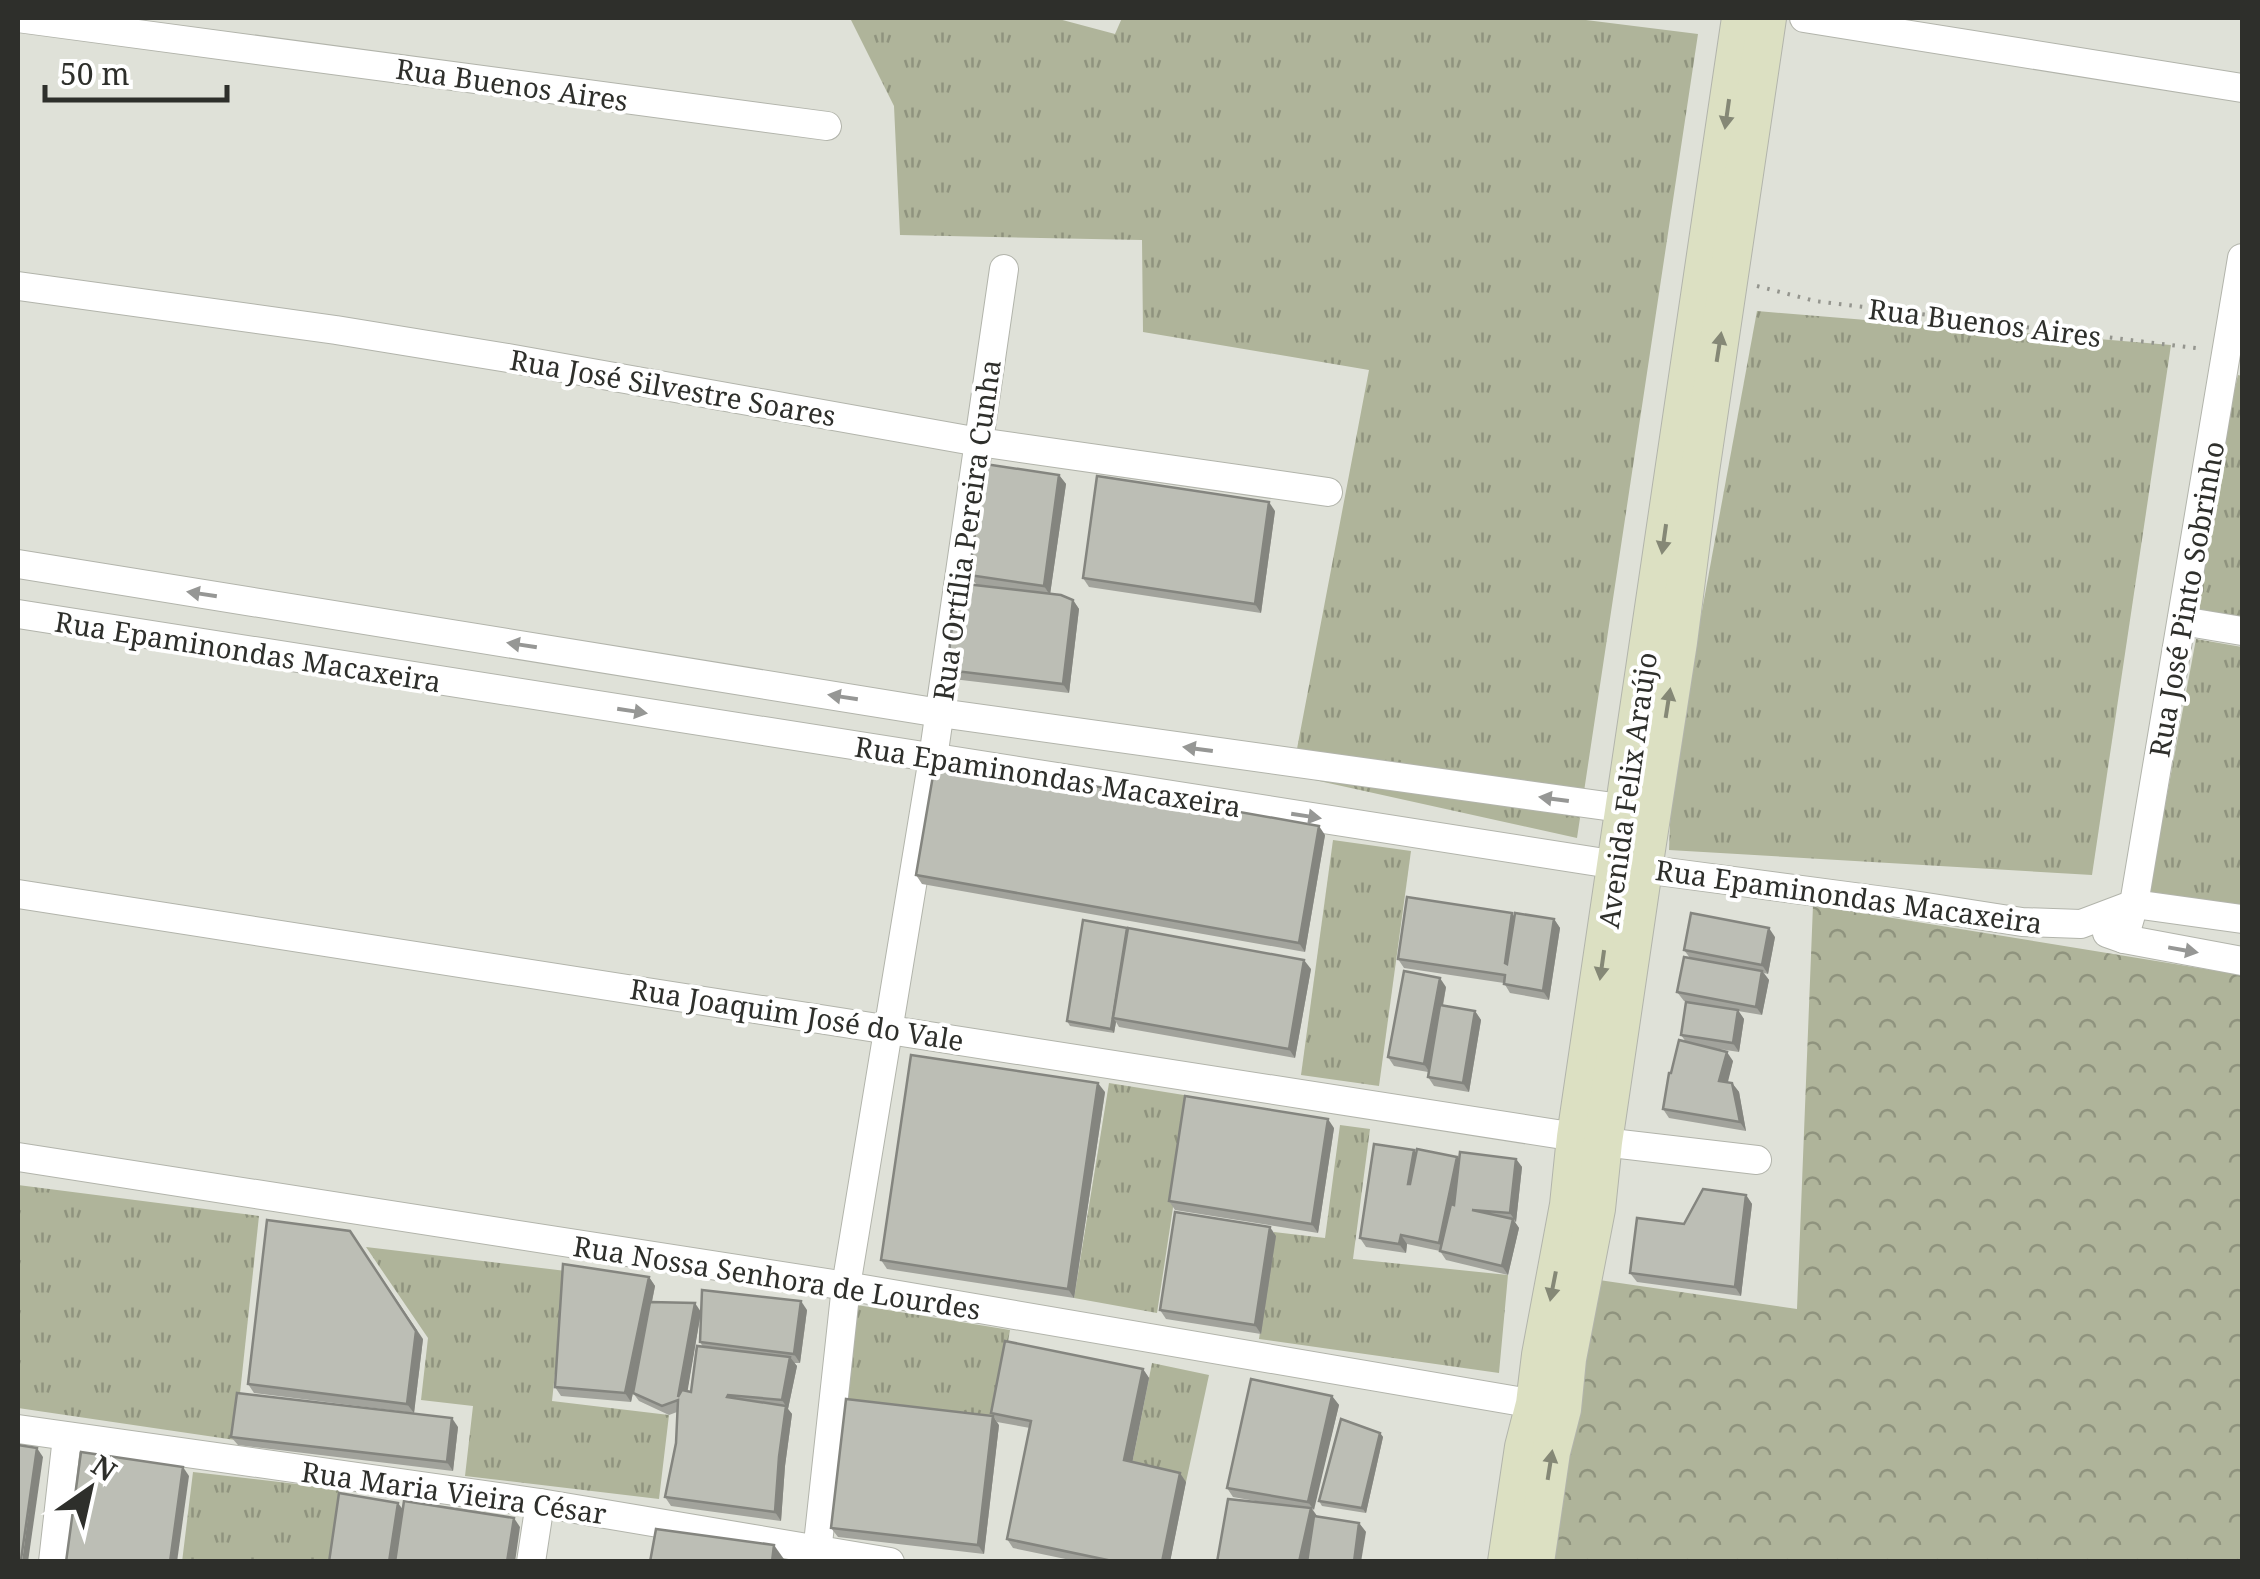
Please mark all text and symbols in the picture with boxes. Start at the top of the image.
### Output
scale bar [45,40,228,102]
street label: Rua Buenos Aires [394,49,630,119]
text: 50 m [60,53,130,94]
one-way arrow [1718,99,1734,130]
street label: Rua Buenos Aires [1867,289,2103,355]
one-way arrow [1712,331,1727,362]
street label: Rua José Silvestre Soares [507,340,839,434]
street label: Rua Ortília Pereira Cunha [923,357,1009,703]
street label: Rua José Pinto Sobrinho [2139,438,2233,760]
one-way arrow [1656,524,1672,556]
one-way arrow [185,585,217,601]
street label: Rua Epaminondas Macaxeira [52,602,444,700]
one-way arrow [506,637,538,653]
street label: Avenida Felix Araújo [1589,649,1665,931]
one-way arrow [1661,687,1676,718]
one-way arrow [827,689,859,705]
one-way arrow [617,704,649,719]
street label: Rua Epaminondas Macaxeira [852,727,1244,825]
one-way arrow [1181,741,1213,757]
one-way arrow [1538,790,1570,806]
one-way arrow [1290,809,1322,825]
street label: Rua Epaminondas Macaxeira [1653,850,2045,942]
one-way arrow [2168,943,2199,958]
one-way arrow [1593,950,1609,981]
street label: Rua Joaquim José do Vale [628,969,966,1059]
street label: Rua Nossa Senhora de Lourdes [571,1226,983,1328]
one-way arrow [1545,1271,1561,1302]
north arrow [40,1439,140,1539]
text: N [85,1446,124,1489]
one-way arrow [1542,1449,1558,1480]
street label: Rua Maria Vieira César [299,1452,609,1532]

